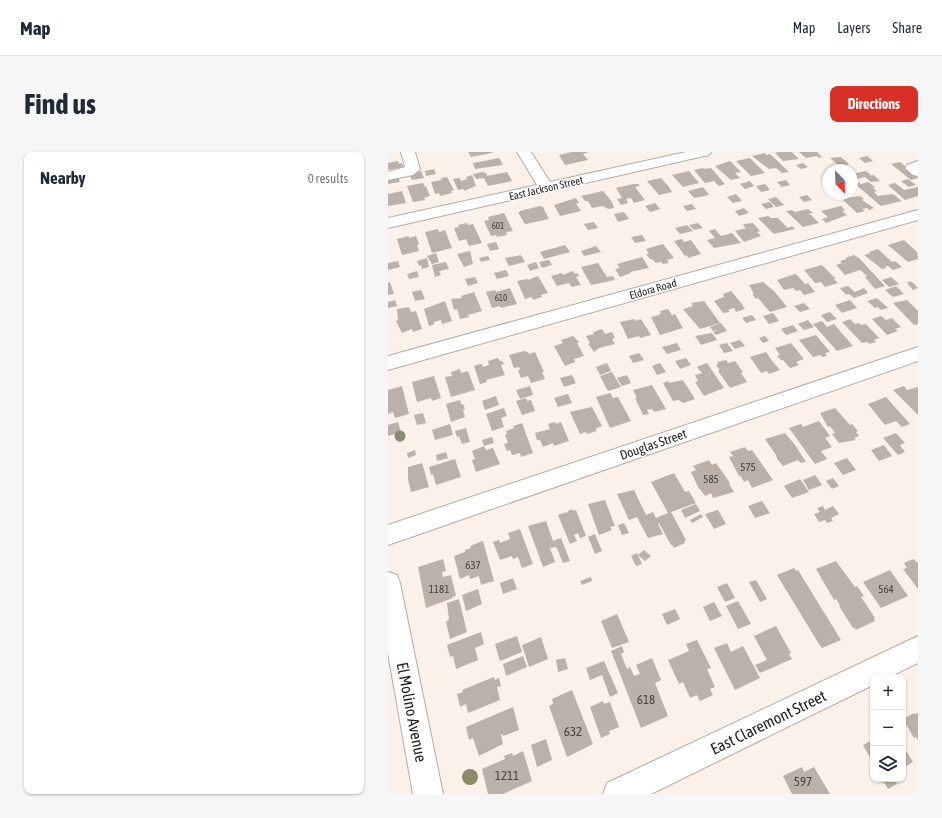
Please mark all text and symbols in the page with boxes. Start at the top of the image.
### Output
text: Map [20,17,51,39]
text: Map [793,20,815,36]
text: Layers [837,20,870,36]
text: Share [892,20,922,36]
button: Directions [830,86,918,122]
text: Find us [24,88,96,120]
north arrow [822,164,858,200]
text: Nearby [40,168,86,188]
text: 0 results [308,171,348,186]
street label: East Jackson Street [508,174,584,202]
house number: 601 [492,221,504,231]
street label: Eldora Road [628,277,678,301]
house number: 610 [495,293,507,303]
street label: Douglas Street [618,426,689,463]
house number: 575 [740,461,756,473]
house number: 585 [703,473,719,485]
house number: 637 [465,559,481,571]
house number: 1181 [429,583,449,595]
house number: 564 [878,583,894,595]
street label: El Molino Avenue [394,661,430,763]
map controls [870,674,906,782]
button: + [870,674,906,710]
street label: East Claremont Street [707,686,829,758]
house number: 618 [637,692,655,707]
button: − [870,710,906,746]
house number: 632 [564,724,582,739]
button: layers [870,746,906,782]
house number: 1211 [495,768,519,783]
house number: 597 [794,774,812,789]

